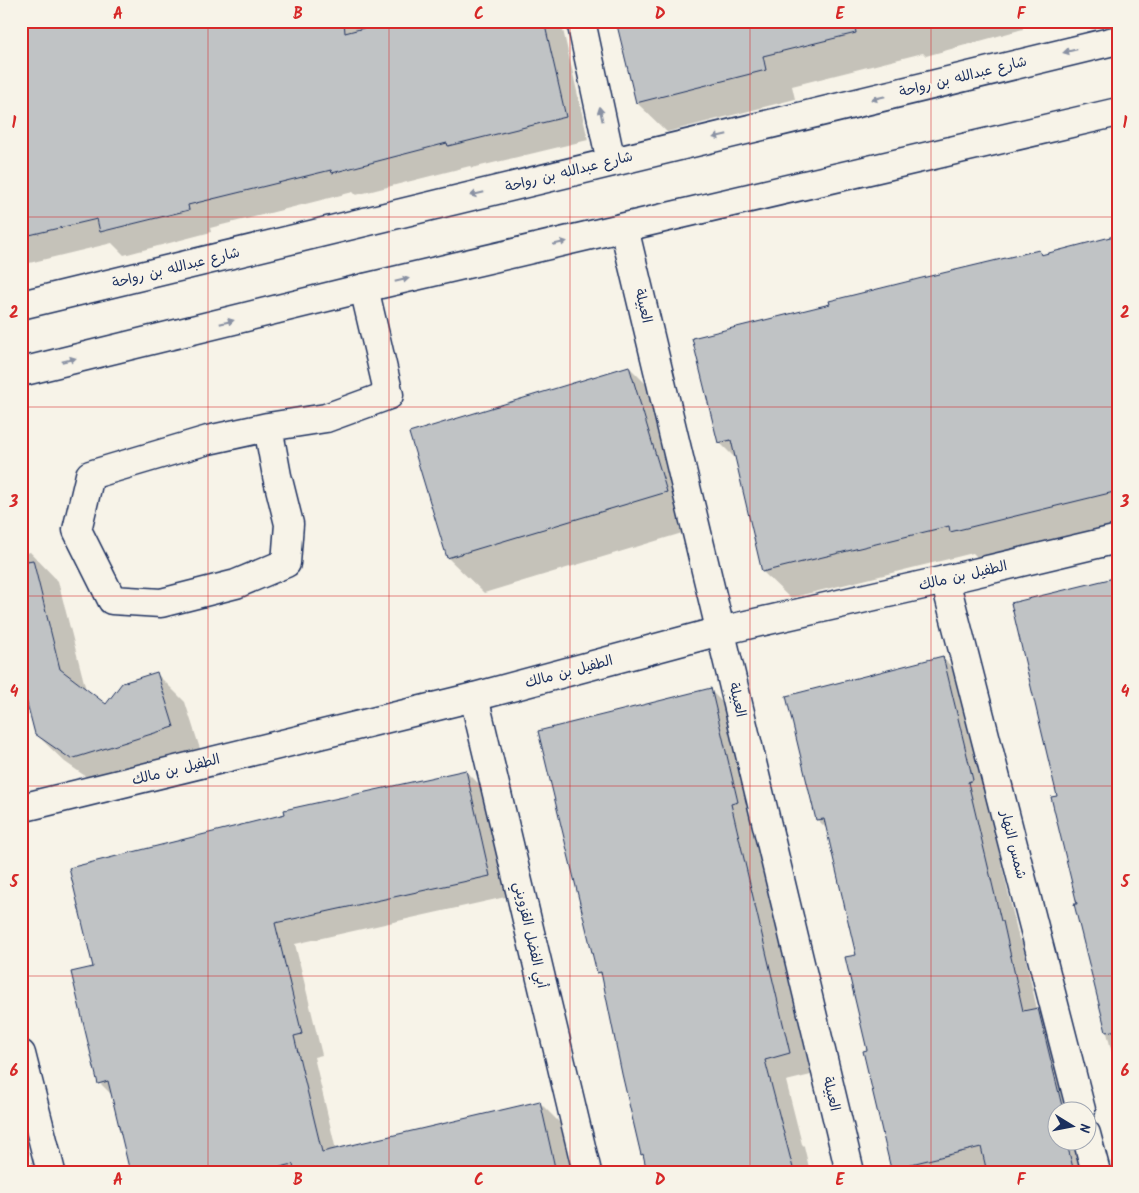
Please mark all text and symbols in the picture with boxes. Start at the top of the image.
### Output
text: A [113,2,123,27]
text: B [293,2,303,27]
text: C [474,2,484,27]
text: D [655,2,666,27]
text: E [836,2,846,27]
text: F [1017,2,1027,27]
one-way arrow [1063,47,1078,55]
street label: شارع عبدالله بن رواحة [897,50,1029,104]
one-way arrow [871,94,886,102]
one-way arrow [597,107,605,122]
text: 1 [12,111,17,136]
text: 1 [1123,111,1128,136]
one-way arrow [713,132,728,140]
street label: شارع عبدالله بن رواحة [503,145,635,199]
one-way arrow [470,191,485,199]
one-way arrow [552,239,567,247]
street label: شارع عبدالله بن رواحة [110,241,242,295]
one-way arrow [394,276,409,284]
street label: العبيلة [628,286,658,326]
text: 2 [9,301,19,326]
text: 2 [1120,301,1130,326]
one-way arrow [219,318,234,326]
one-way arrow [61,356,76,364]
text: 3 [9,490,19,515]
text: 3 [1120,490,1130,515]
street label: الطفيل بن مالك [917,555,1009,597]
street label: الطفيل بن مالك [523,650,615,694]
text: 4 [10,680,19,705]
street label: العبيلة [722,680,752,720]
text: 4 [1121,680,1130,705]
street label: الطفيل بن مالك [130,748,222,792]
street label: شمس النهار [994,807,1032,882]
text: 5 [9,870,20,895]
text: 5 [1120,870,1131,895]
street label: أبي الفضل القزويني [506,880,553,991]
text: 6 [10,1059,19,1084]
text: 6 [1121,1059,1130,1084]
street label: العبيلة [816,1074,846,1114]
north arrow [1046,1100,1096,1150]
text: N [1072,1122,1095,1135]
text: A [113,1168,123,1193]
text: B [293,1168,303,1193]
text: C [474,1168,484,1193]
text: D [655,1168,666,1193]
text: E [836,1168,846,1193]
text: F [1017,1168,1027,1193]

